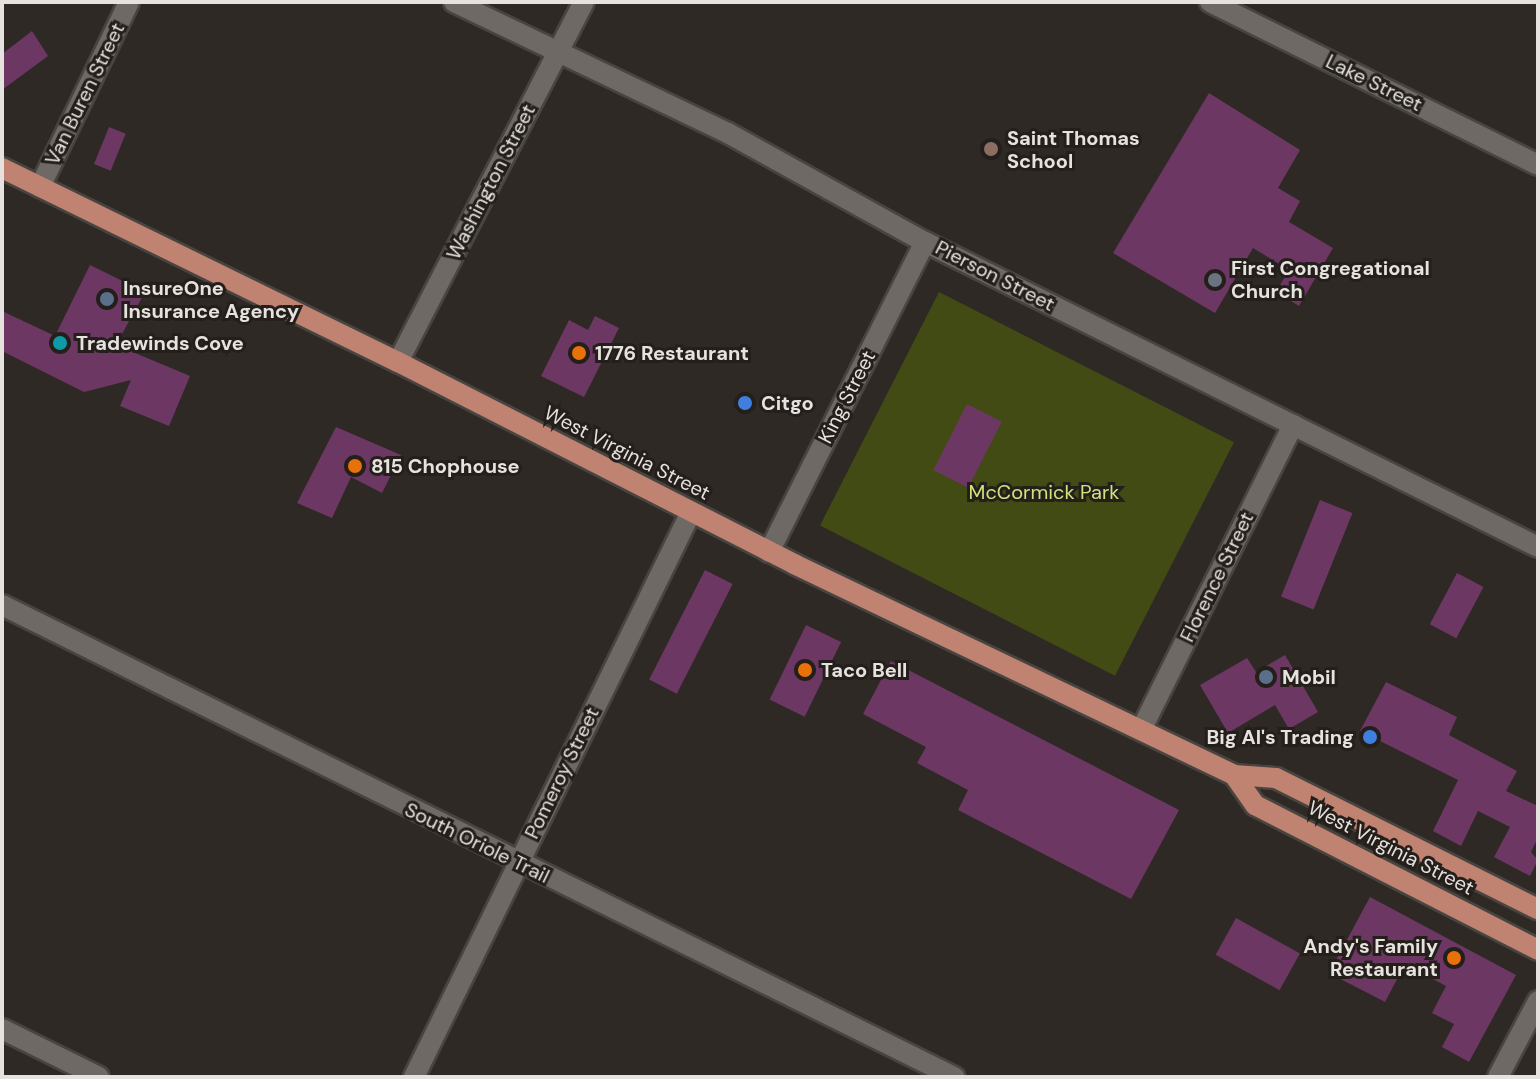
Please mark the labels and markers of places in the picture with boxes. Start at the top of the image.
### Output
place label: Saint Thomas School [1007,126,1140,173]
marker: Saint Thomas School [982,140,1000,158]
place label: First Congregational Church [1231,256,1430,303]
marker: First Congregational Church [1206,271,1224,289]
place label: InsureOne Insurance Agency [123,276,299,323]
marker: InsureOne Insurance Agency [98,290,116,308]
place label: Tradewinds Cove [76,331,244,355]
marker: Tradewinds Cove [51,334,69,352]
place label: 1776 Restaurant [595,341,749,365]
marker: 1776 Restaurant [570,344,588,362]
place label: Citgo [761,391,814,415]
marker: Citgo [736,394,754,412]
place label: 815 Chophouse [371,454,520,478]
marker: 815 Chophouse [346,457,364,475]
place label: Taco Bell [821,658,907,682]
marker: Taco Bell [796,661,814,679]
place label: Mobil [1282,665,1336,689]
marker: Mobil [1257,668,1275,686]
place label: Big Al's Trading [1207,725,1354,749]
marker: Big Al's Trading [1361,728,1379,746]
place label: Andy's Family Restaurant [1303,934,1438,981]
marker: Andy's Family Restaurant [1445,949,1463,967]

